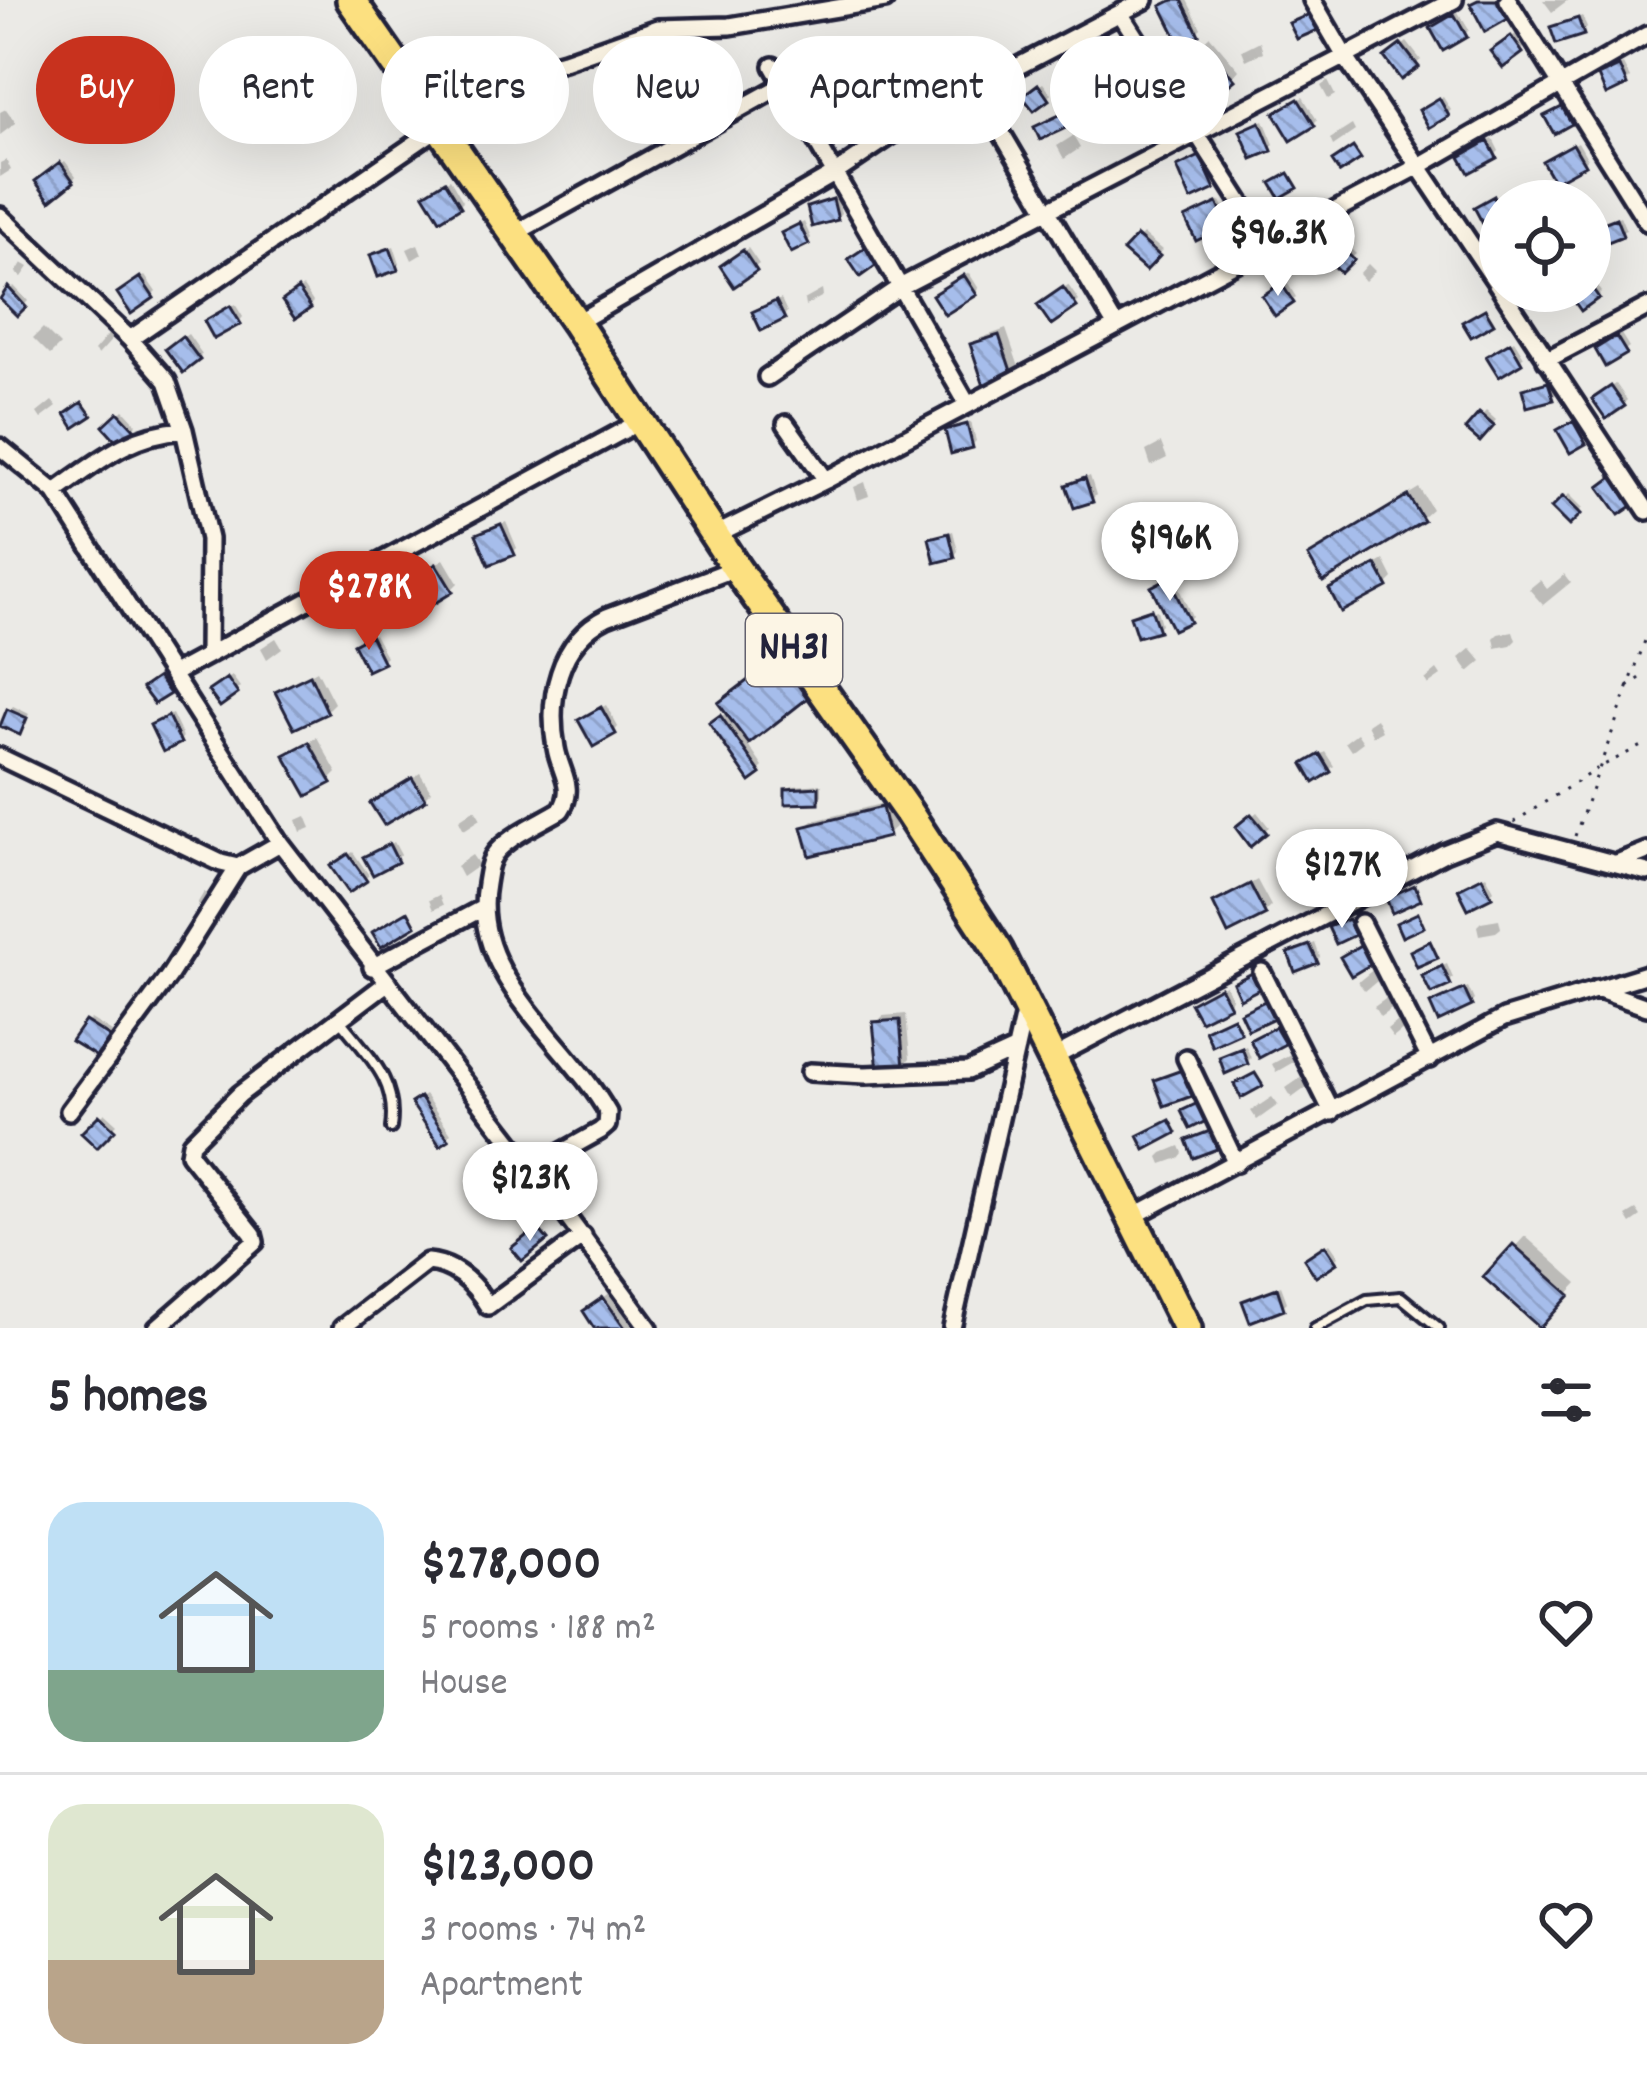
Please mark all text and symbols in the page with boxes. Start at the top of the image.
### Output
chip: Buy [36,36,175,144]
chip: Rent [199,36,357,144]
chip: Filters [381,36,569,144]
chip: New [593,36,743,144]
chip: Apartment [767,36,1026,144]
chip: House [1050,36,1229,144]
map controls [1479,180,1611,312]
button: locate [1479,180,1611,312]
pin: $96.3K [1180,197,1376,299]
text: $96.3K [1229,208,1327,263]
pin: $196K [1086,502,1254,604]
text: $196K [1128,513,1212,568]
pin: $278K [285,551,453,653]
text: $278K [326,562,412,617]
road number: NH31 [746,614,842,686]
pin: $127K [1258,829,1426,931]
text: $127K [1303,840,1381,895]
pin: $123K [446,1142,614,1244]
text: $123K [490,1153,570,1208]
text: 5 homes [48,1364,208,1436]
icon: filters [1533,1367,1599,1433]
text: $278,000 [420,1531,601,1603]
icon: home [144,1550,288,1694]
icon: heart [1533,1589,1599,1655]
text: 5 rooms · 188 m² [420,1603,656,1658]
text: House [420,1658,508,1713]
text: $123,000 [420,1833,595,1905]
icon: home [144,1852,288,1996]
icon: heart [1533,1891,1599,1957]
text: 3 rooms · 74 m² [420,1905,646,1960]
text: Apartment [420,1960,583,2015]

